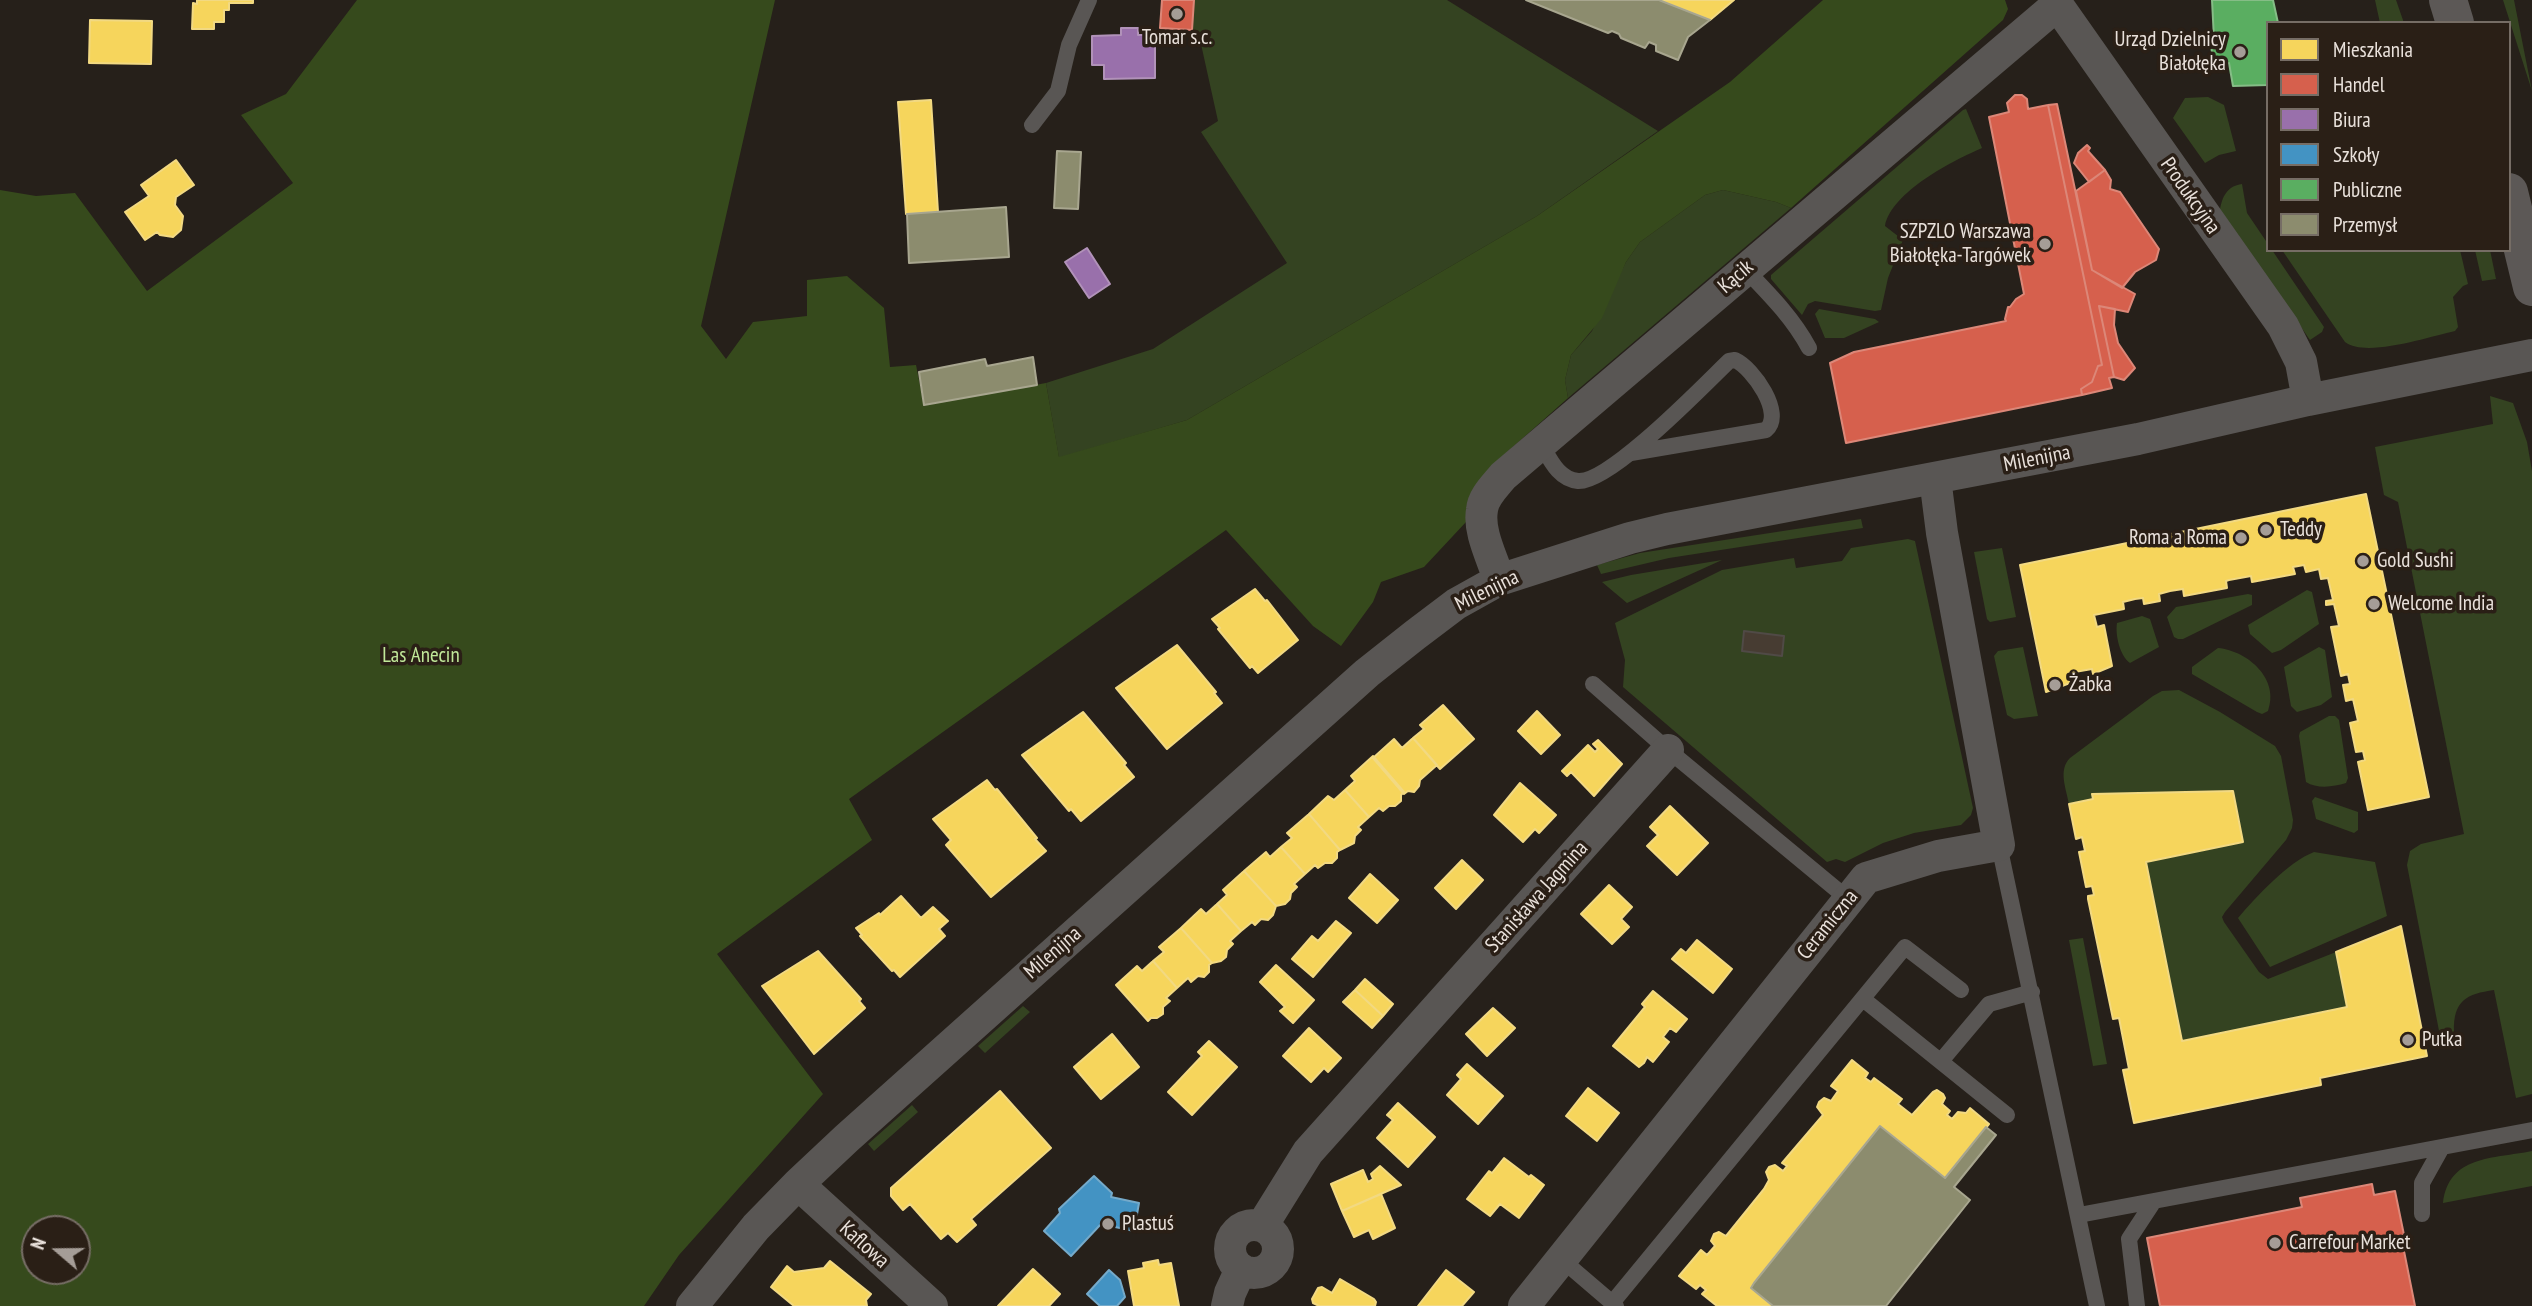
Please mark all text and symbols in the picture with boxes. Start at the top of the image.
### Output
marker: Tomar s.c. [1169,6,1185,22]
legend [2266,21,2511,252]
place label: Tomar s.c. [1142,25,1212,51]
place label: Urząd Dzielnicy Białołęka [2115,27,2226,77]
text: Mieszkania [2333,36,2413,63]
marker: Urząd Dzielnicy Białołęka [2232,44,2248,60]
text: Handel [2333,71,2385,98]
text: Biura [2333,106,2371,133]
text: Szkoły [2333,141,2379,168]
street label: Produkcyjna [2155,153,2225,239]
text: Publiczne [2333,176,2402,203]
text: Przemysł [2333,211,2397,238]
place label: SZPZLO Warszawa Białołęka-Targówek [1890,219,2031,269]
marker: SZPZLO Warszawa Białołęka-Targówek [2037,236,2053,252]
street label: Kącik [1713,255,1759,299]
street label: Milenijna [2002,440,2072,478]
place label: Teddy [2280,517,2322,543]
marker: Teddy [2258,522,2274,538]
place label: Roma a Roma [2129,525,2227,551]
marker: Roma a Roma [2233,530,2249,546]
place label: Gold Sushi [2377,548,2454,574]
marker: Gold Sushi [2355,553,2371,569]
street label: Milenijna [1451,565,1523,617]
place label: Welcome India [2388,591,2494,617]
marker: Welcome India [2366,596,2382,612]
park label: Las Anecin [382,643,460,669]
place label: Żabka [2069,672,2112,698]
marker: Żabka [2047,677,2063,693]
street label: Stanisława Jagmina [1480,836,1594,958]
street label: Ceramiczna [1792,885,1864,965]
street label: Milenijna [1019,921,1087,985]
place label: Putka [2422,1027,2462,1053]
marker: Putka [2400,1032,2416,1048]
place label: Plastuś [1122,1211,1174,1237]
north arrow [21,1215,91,1285]
street label: Kaflowa [834,1216,894,1274]
marker: Plastuś [1100,1216,1116,1232]
place label: Carrefour Market [2289,1230,2410,1256]
text: N [25,1235,51,1252]
marker: Carrefour Market [2267,1235,2283,1251]

